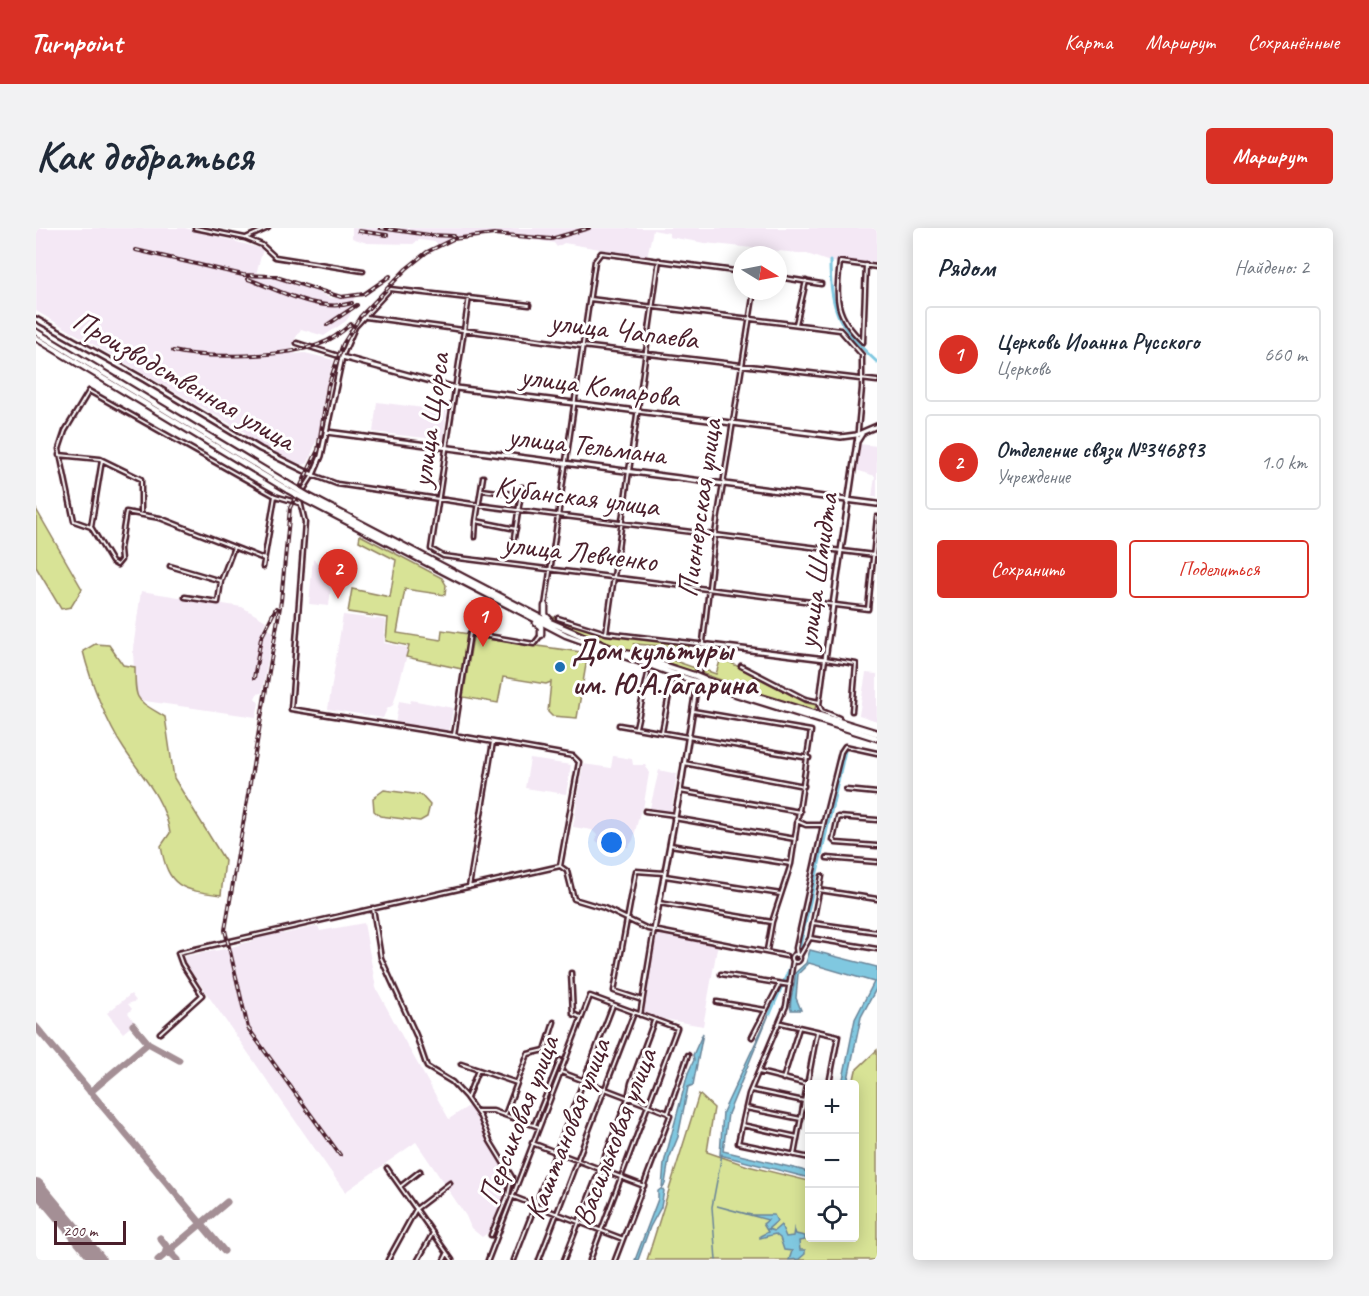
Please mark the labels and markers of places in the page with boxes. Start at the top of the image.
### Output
pin: 2 [318,550,358,599]
pin: 1 [464,598,502,647]
place label: Дом культуры им. Ю.А.Гагарина [572,631,759,703]
marker: Дом культуры им. Ю.А.Гагарина [553,660,567,674]

